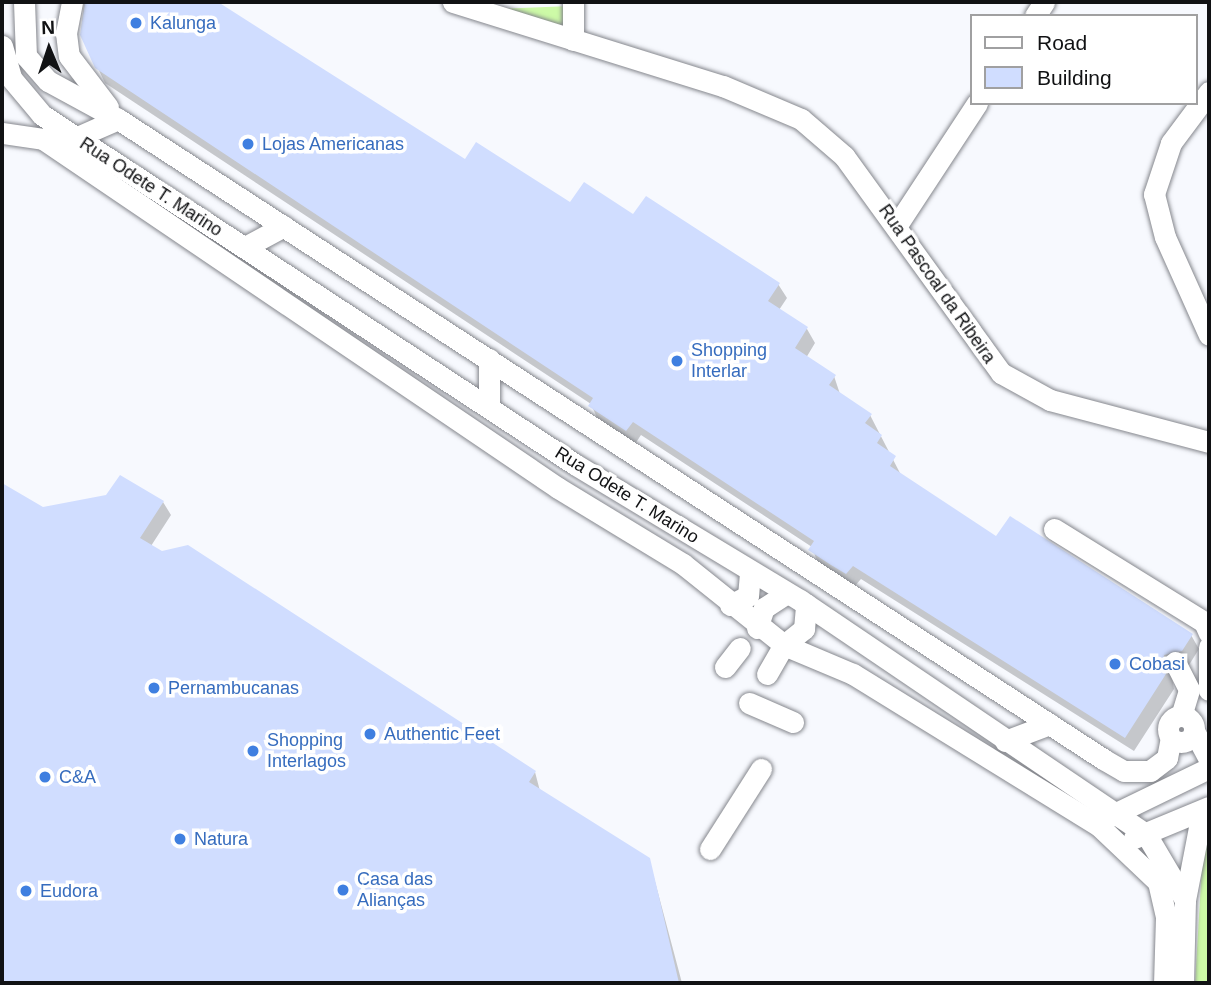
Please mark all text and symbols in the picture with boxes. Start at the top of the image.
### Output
place label: Kalunga [150,12,216,34]
north arrow [14,14,84,84]
legend [970,14,1197,105]
marker: Kalunga [128,15,144,31]
text: N [41,17,55,38]
text: Road [1037,31,1087,54]
text: Building [1037,66,1112,89]
street label: Rua Odete T. Marino [75,133,227,241]
place label: Lojas Americanas [262,133,405,155]
marker: Lojas Americanas [240,136,256,152]
street label: Rua Pascoal da Ribeira [874,200,1000,368]
place label: Shopping Interlar [691,340,767,382]
marker: Shopping Interlar [669,353,685,369]
street label: Rua Odete T. Marino [551,442,703,548]
place label: Cobasi [1129,653,1185,675]
marker: Cobasi [1107,656,1123,672]
place label: Pernambucanas [168,677,299,699]
marker: Pernambucanas [146,680,162,696]
place label: Authentic Feet [384,723,500,745]
marker: Authentic Feet [362,726,378,742]
place label: Shopping Interlagos [267,730,346,772]
marker: Shopping Interlagos [245,743,261,759]
place label: C&A [59,766,96,788]
marker: C&A [37,769,53,785]
place label: Natura [194,828,248,850]
marker: Natura [172,831,188,847]
place label: Casa das Alianças [357,869,433,912]
place label: Eudora [40,880,98,902]
marker: Casa das Alianças [335,882,351,898]
marker: Eudora [18,883,34,899]

